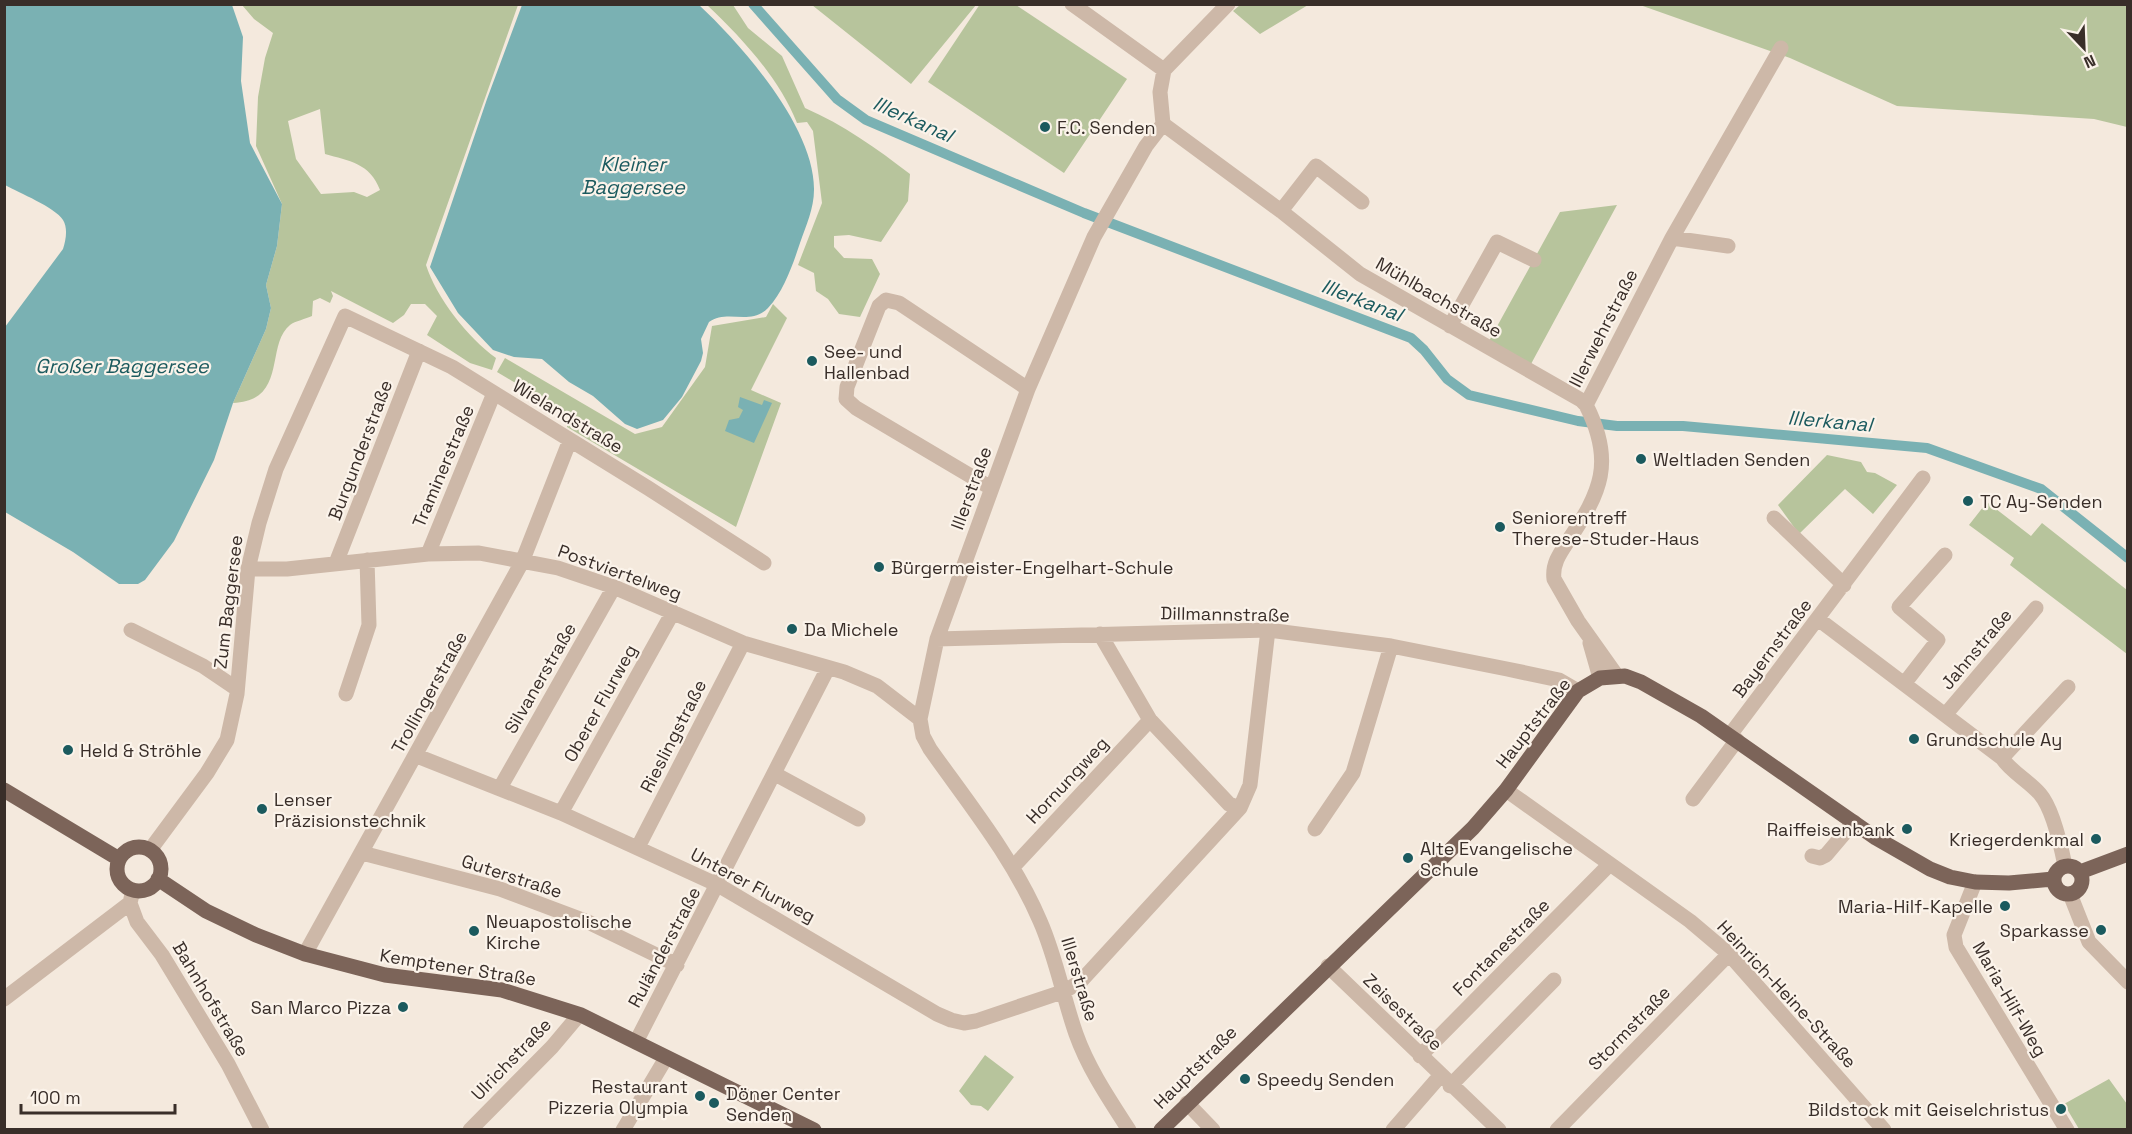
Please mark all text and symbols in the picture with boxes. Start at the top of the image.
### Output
north arrow [2054,18,2114,78]
text: N [2081,50,2099,73]
water label: Illerkanal [869,90,959,149]
place label: F.C. Senden [1057,116,1156,139]
marker: F.C. Senden [1038,120,1052,134]
water label: Kleiner Baggersee [581,151,686,200]
street label: Mühlbachstraße [1372,252,1506,342]
street label: Illerwehrstraße [1563,265,1643,391]
water label: Illerkanal [1318,273,1408,328]
place label: See- und Hallenbad [824,340,910,384]
water label: Großer Baggersee [35,353,210,379]
marker: See- und Hallenbad [805,354,819,368]
street label: Wielandstraße [509,374,627,458]
street label: Burgunderstraße [323,377,397,523]
street label: Traminerstraße [407,401,479,531]
water label: Illerkanal [1787,404,1875,438]
street label: Illerstraße [945,443,997,533]
place label: Weltladen Senden [1653,448,1810,471]
marker: Weltladen Senden [1634,452,1648,466]
place label: TC Ay-Senden [1980,490,2103,513]
marker: TC Ay-Senden [1961,494,1975,508]
place label: Seniorentreff Therese-Studer-Haus [1512,506,1699,550]
marker: Seniorentreff Therese-Studer-Haus [1493,520,1507,534]
street label: Zum Baggersee [208,534,248,670]
street label: Postviertelweg [555,539,685,605]
place label: Bürgermeister-Engelhart-Schule [891,556,1173,579]
marker: Bürgermeister-Engelhart-Schule [872,560,886,574]
street label: Bayernstraße [1727,594,1817,702]
street label: Dillmannstraße [1160,601,1290,627]
street label: Jahnstraße [1935,604,2017,694]
street label: Silvanerstraße [499,618,581,738]
place label: Da Michele [804,618,898,641]
marker: Da Michele [785,622,799,636]
street label: Trollingerstraße [386,627,472,757]
street label: Oberer Flurweg [558,640,642,766]
street label: Hauptstraße [1490,673,1576,773]
street label: Rieslingstraße [635,676,711,796]
place label: Grundschule Ay [1926,728,2062,751]
street label: Hornungweg [1021,732,1113,828]
marker: Grundschule Ay [1907,732,1921,746]
place label: Held & Ströhle [80,739,202,762]
marker: Held & Ströhle [61,743,75,757]
place label: Lenser Präzisionstechnik [274,788,427,832]
marker: Lenser Präzisionstechnik [255,802,269,816]
place label: Raiffeisenbank [1767,818,1895,841]
marker: Raiffeisenbank [1900,822,1914,836]
place label: Kriegerdenkmal [1949,828,2084,851]
marker: Kriegerdenkmal [2089,832,2103,846]
place label: Alte Evangelische Schule [1420,837,1573,881]
street label: Unterer Flurweg [687,842,819,928]
street label: Guterstraße [459,849,565,903]
marker: Alte Evangelische Schule [1401,851,1415,865]
street label: Ruländerstraße [623,883,705,1011]
street label: Fontanestraße [1448,894,1554,1000]
place label: Maria-Hilf-Kapelle [1838,895,1993,918]
marker: Maria-Hilf-Kapelle [1998,899,2012,913]
place label: Neuapostolische Kirche [486,910,632,954]
street label: Heinrich-Heine-Straße [1712,915,1862,1073]
place label: Sparkasse [2000,919,2089,942]
marker: Sparkasse [2094,923,2108,937]
marker: Neuapostolische Kirche [467,924,481,938]
street label: Illerstraße [1056,934,1104,1024]
street label: Bahnhofstraße [168,937,254,1061]
street label: Maria-Hilf-Weg [1968,937,2052,1061]
street label: Kemptener Straße [378,943,538,991]
street label: Zeisestraße [1358,968,1448,1056]
street label: Stormstraße [1583,981,1675,1075]
place label: San Marco Pizza [251,996,391,1019]
marker: San Marco Pizza [396,1000,410,1014]
street label: Ulrichstraße [466,1013,556,1105]
street label: Hauptstraße [1148,1020,1242,1114]
place label: Speedy Senden [1257,1068,1394,1091]
marker: Speedy Senden [1238,1072,1252,1086]
place label: Restaurant Pizzeria Olympia [548,1075,688,1119]
scale bar [21,1077,176,1115]
place label: Döner Center Senden [726,1082,841,1126]
text: 100 m [30,1086,81,1109]
marker: Restaurant Pizzeria Olympia [693,1089,707,1103]
marker: Döner Center Senden [707,1096,721,1110]
place label: Bildstock mit Geiselchristus [1808,1098,2049,1121]
marker: Bildstock mit Geiselchristus [2054,1102,2068,1116]

